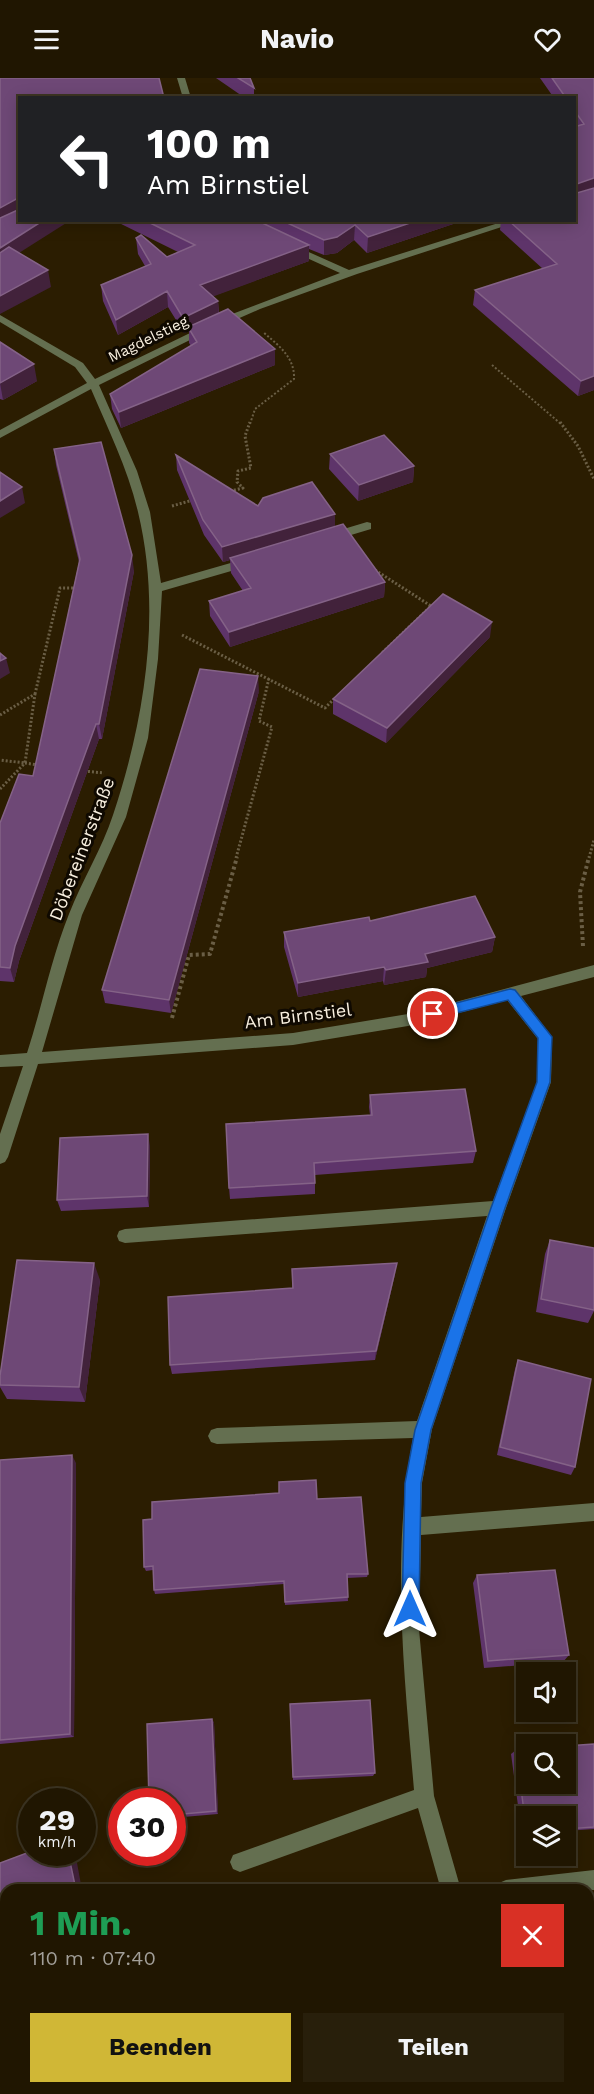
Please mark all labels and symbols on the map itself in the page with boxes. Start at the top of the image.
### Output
street label: Magdelstieg [105,312,191,366]
street label: Döbereinerstraße [44,774,119,924]
pin [407,988,458,1039]
street label: Am Birnstiel [243,998,353,1033]
position arrow [378,1577,442,1641]
speed limit sign: 30 [108,1788,186,1866]

